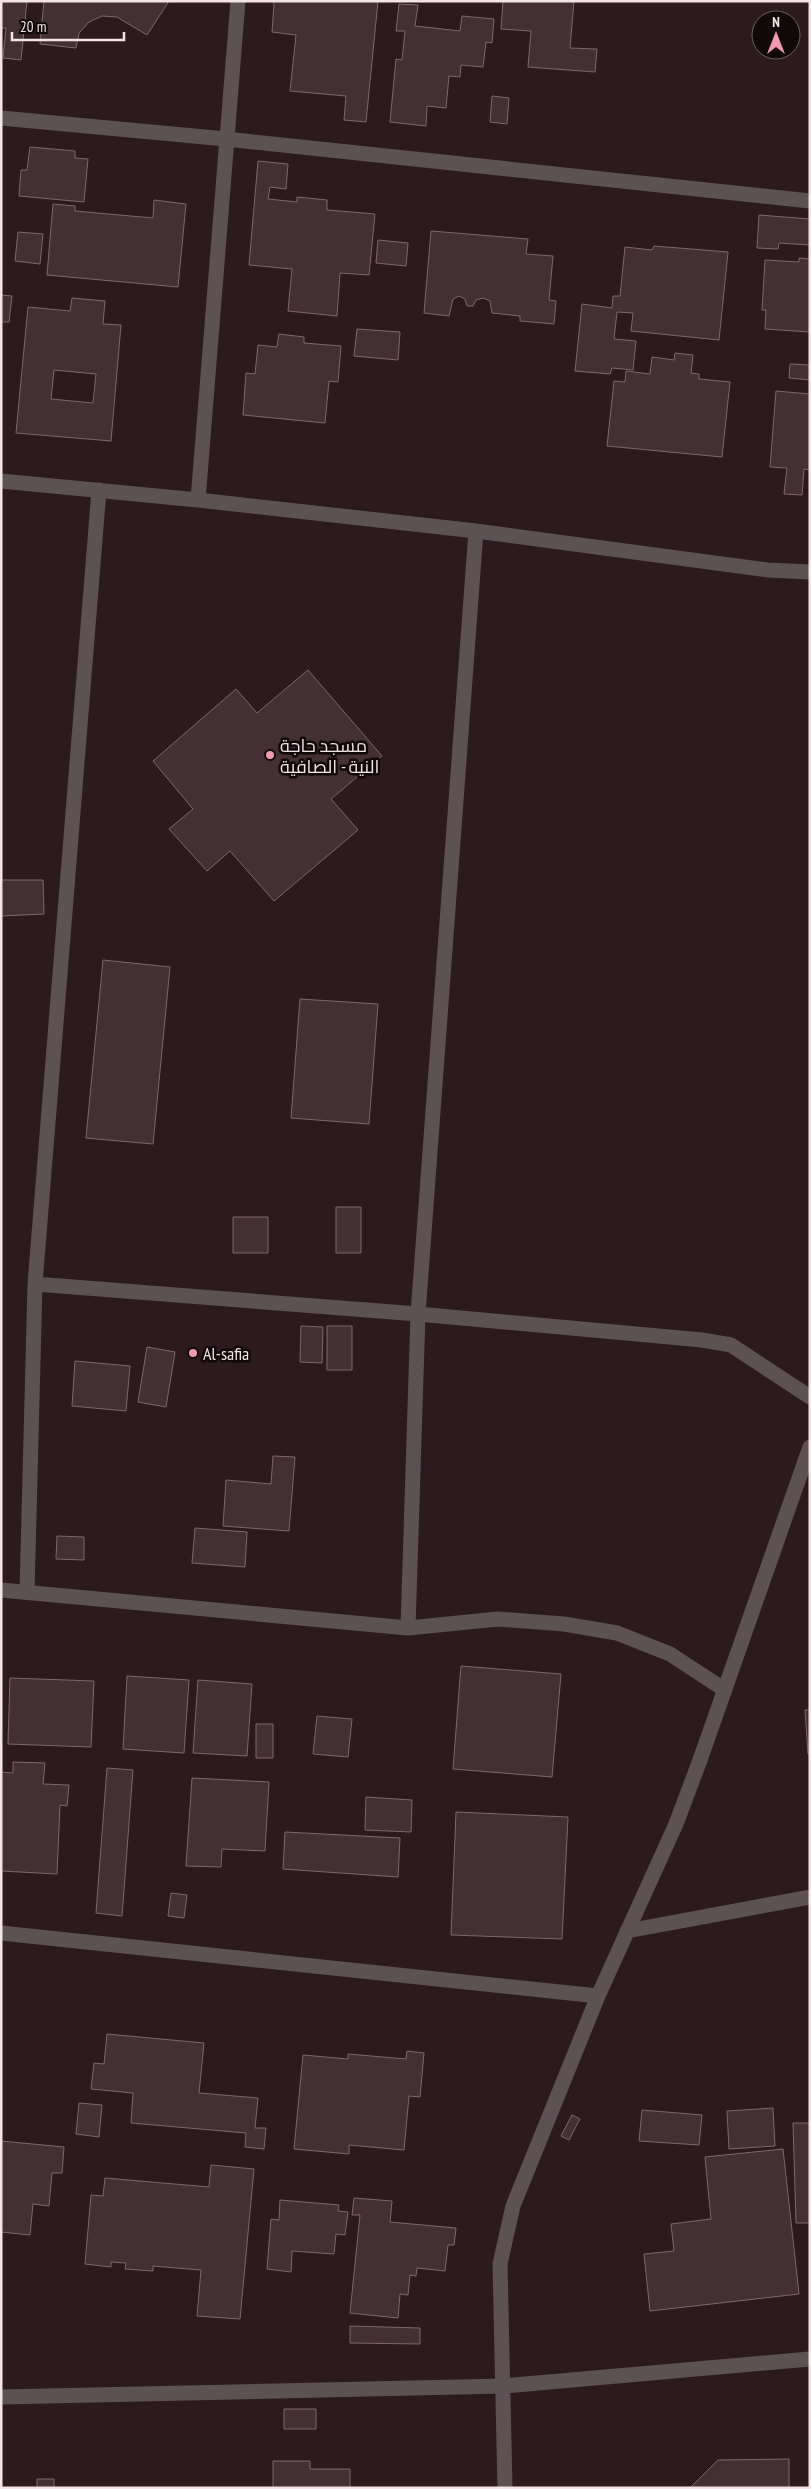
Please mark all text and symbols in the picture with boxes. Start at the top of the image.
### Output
scale bar [12,10,125,42]
north arrow [751,10,801,60]
text: N [772,13,780,31]
text: 20 m [20,17,46,36]
place label: مسجد حاجة النية - الصافية [280,734,379,778]
marker: مسجد حاجة النية - الصافية [264,749,276,761]
place label: Al-safia [203,1342,249,1365]
marker: Al-safia [187,1347,199,1359]

